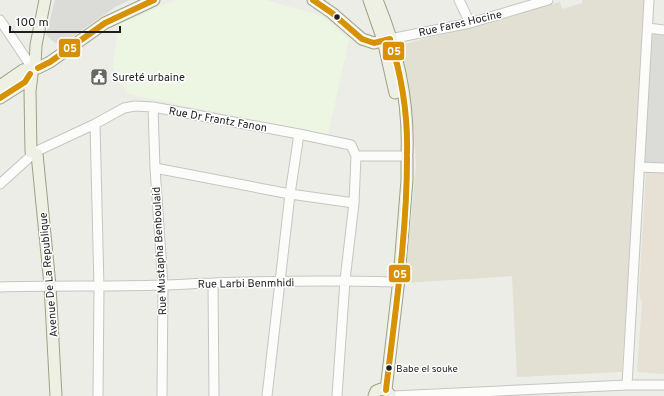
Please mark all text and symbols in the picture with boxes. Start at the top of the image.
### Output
scale bar [10,8,120,34]
street label: Rue Fares Hocine [417,8,503,40]
unlabelled marker [332,12,342,22]
text: 100 m [16,15,49,31]
line badge: 05 [58,38,81,58]
line badge: 05 [382,41,405,61]
text: 05 [63,42,77,56]
text: 05 [387,45,401,59]
public building icon: Sureté urbaine [89,67,109,87]
place label: Sureté urbaine [112,71,185,85]
street label: Rue Dr Frantz Fanon [168,104,268,136]
street label: Rue Mustapha Benboulaid [150,186,170,316]
street label: Avenue De La Republique [37,212,61,338]
line badge: 05 [388,264,411,283]
text: 05 [393,268,407,282]
street label: Rue Larbi Benmhidi [198,276,294,292]
marker: Babe el souke [384,363,394,373]
place label: Babe el souke [396,363,458,376]

